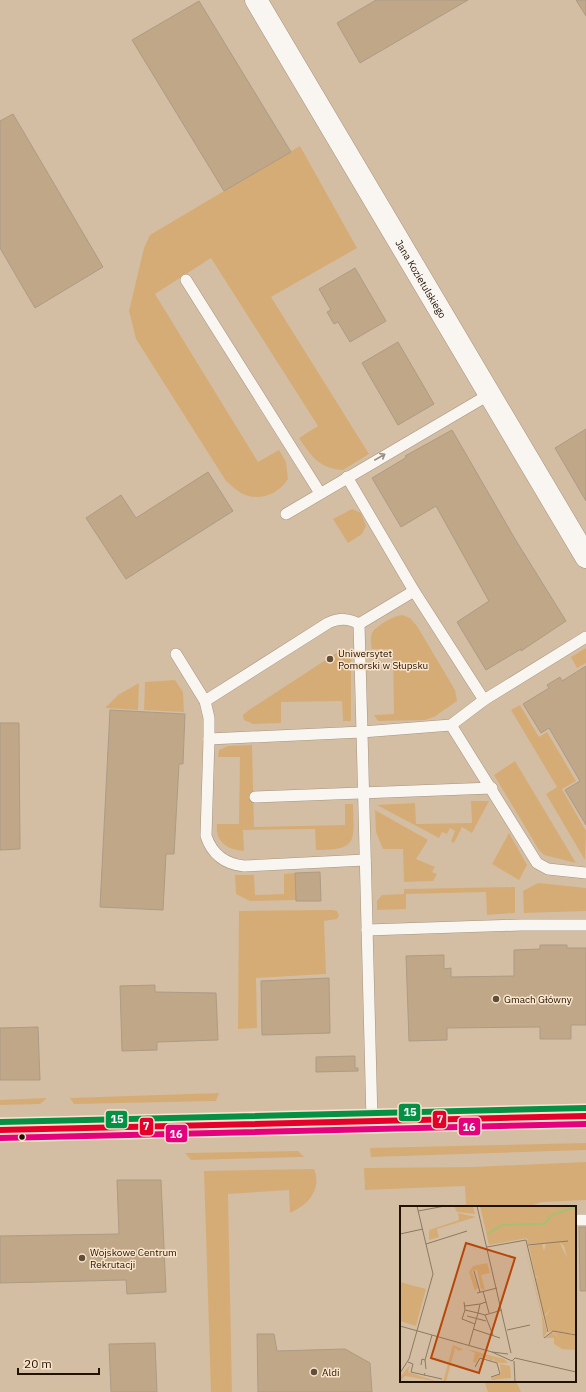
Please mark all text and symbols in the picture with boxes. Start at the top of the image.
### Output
street label: Jana Kozietulskiego [393,237,450,321]
one-way arrow [374,453,386,461]
place label: Uniwersytet Pomorski w Słupsku [338,647,428,672]
marker: Uniwersytet Pomorski w Słupsku [325,654,335,664]
place label: Gmach Główny [504,993,572,1006]
marker: Gmach Główny [491,994,501,1004]
line badge: 15 [398,1103,421,1122]
text: 15 [403,1105,417,1119]
line badge: 15 [105,1110,128,1129]
line badge: 7 [432,1110,447,1129]
text: 15 [110,1112,124,1126]
text: 7 [437,1112,444,1126]
line badge: 7 [139,1117,154,1136]
line badge: 16 [458,1117,481,1136]
text: 7 [143,1119,150,1133]
text: 16 [462,1120,476,1134]
line badge: 16 [165,1124,188,1143]
text: 16 [169,1127,183,1141]
unlabelled marker [17,1132,27,1142]
inset map [400,1206,576,1382]
place label: Wojskowe Centrum Rekrutacji [90,1246,177,1271]
marker: Wojskowe Centrum Rekrutacji [77,1253,87,1263]
scale bar [18,1350,99,1376]
text: 20 m [24,1356,52,1371]
place label: Aldi [322,1366,339,1379]
marker: Aldi [309,1367,319,1377]

